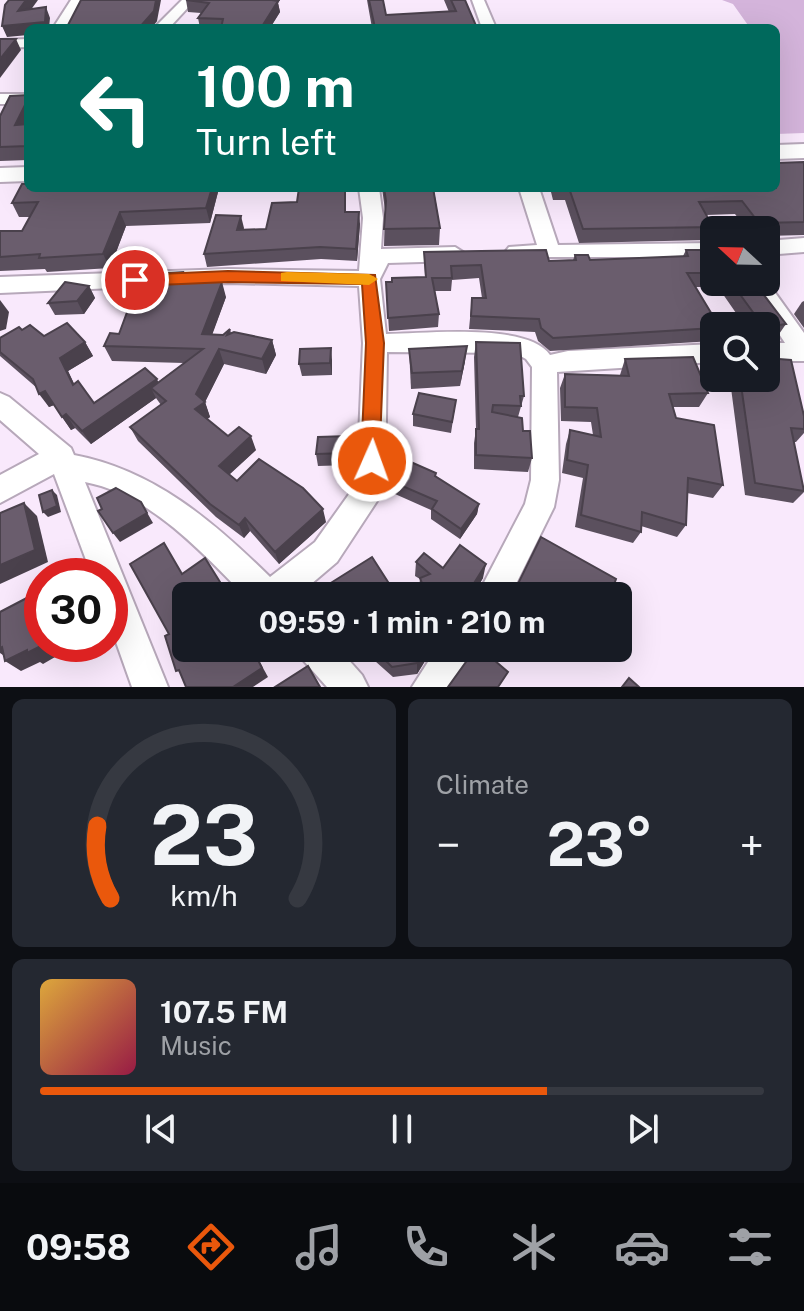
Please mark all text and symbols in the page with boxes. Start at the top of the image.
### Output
text: 100 m [196,54,355,120]
icon: left [64,56,168,160]
text: Turn left [196,121,337,163]
north arrow [700,216,780,296]
map controls [700,216,780,392]
pin [101,246,169,314]
icon: arrive [113,258,157,302]
button: search [700,312,780,392]
position arrow [330,419,414,503]
speed limit sign: 30 [24,558,128,662]
text: 09:59 · 1 min · 210 m [259,604,545,640]
text: Climate [436,769,529,800]
text: 23 [150,786,258,884]
text: 23° [547,809,653,880]
text: − [436,819,460,871]
text: + [740,819,764,871]
text: km/h [170,879,238,912]
text: 107.5 FM [160,994,288,1030]
text: Music [160,1030,232,1061]
icon: previous [139,1107,183,1151]
icon: pause [380,1107,424,1151]
icon: next [621,1107,665,1151]
icon: directions [183,1219,239,1275]
icon: music [291,1219,347,1275]
icon: phone [398,1219,454,1275]
icon: climate [506,1219,562,1275]
icon: car [614,1219,670,1275]
icon: filters [722,1219,778,1275]
text: 09:58 [26,1226,131,1268]

